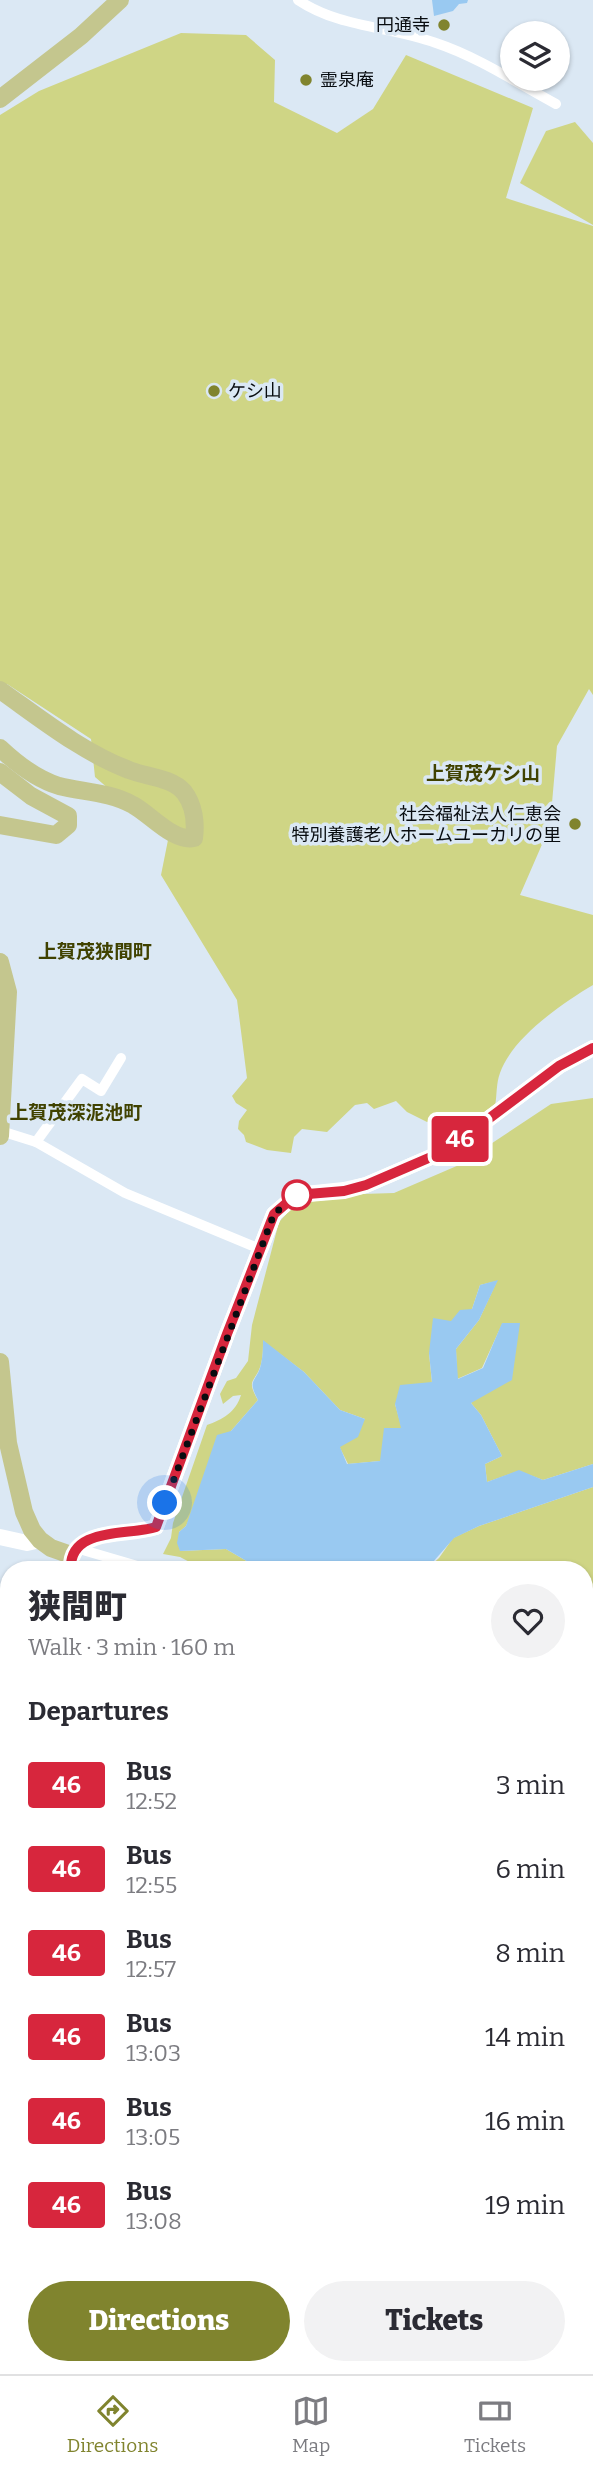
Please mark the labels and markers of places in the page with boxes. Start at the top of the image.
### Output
place label: 円通寺 [376,14,430,36]
marker: 円通寺 [436,17,452,33]
place label: 霊泉庵 [320,69,374,91]
marker: 霊泉庵 [298,72,314,88]
place label: ケシ山 [228,380,282,402]
marker: ケシ山 [206,383,222,399]
place label: 社会福祉法人仁恵会 特別養護老人ホームユーカリの里 [292,803,561,846]
marker: 社会福祉法人仁恵会 特別養護老人ホームユーカリの里 [567,816,583,832]
unlabelled marker [282,1180,312,1210]

